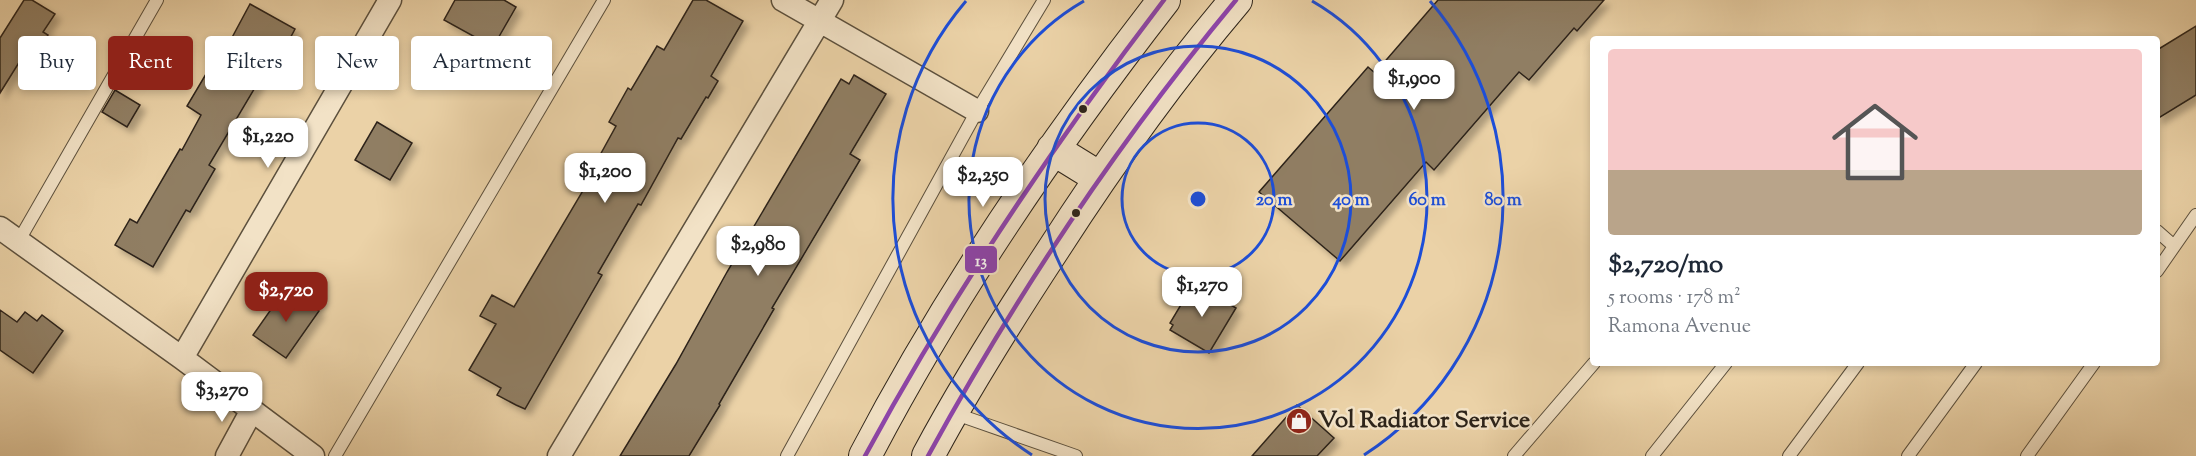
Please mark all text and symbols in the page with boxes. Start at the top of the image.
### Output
chip: Buy [18,36,96,90]
chip: Rent [108,36,193,90]
chip: Filters [205,36,303,90]
chip: New [315,36,399,90]
chip: Apartment [411,36,552,90]
pin: $1,900 [1365,60,1463,111]
text: $1,900 [1388,65,1440,94]
icon: home [1821,88,1929,196]
unlabelled marker [1077,103,1089,115]
pin: $1,220 [219,118,317,169]
text: $1,220 [242,123,294,152]
pin: $1,200 [556,153,654,204]
pin: $2,250 [934,157,1032,208]
text: $1,200 [579,158,631,187]
text: $2,250 [957,162,1009,191]
text: 20 m [1256,188,1292,214]
text: 40 m [1331,188,1370,214]
text: 60 m [1408,188,1446,214]
text: 80 m [1484,188,1522,214]
centre of rings [1188,189,1208,209]
unlabelled marker [1070,207,1082,219]
pin: $2,980 [709,226,807,277]
text: $2,980 [731,231,785,260]
line badge: 13 [964,245,998,274]
text: $2,720/mo [1608,247,1723,284]
text: 13 [975,251,987,274]
pin: $1,270 [1153,267,1251,318]
pin: $2,720 [237,272,335,323]
text: $1,270 [1176,272,1228,301]
text: $2,720 [259,277,313,306]
text: 5 rooms · 178 m² [1608,284,1741,313]
text: Ramona Avenue [1608,313,1751,342]
pin: $3,270 [173,372,271,423]
text: $3,270 [195,377,249,406]
place label: Vol Radiator Service [1318,404,1530,438]
shop icon: Vol Radiator Service [1284,406,1314,436]

